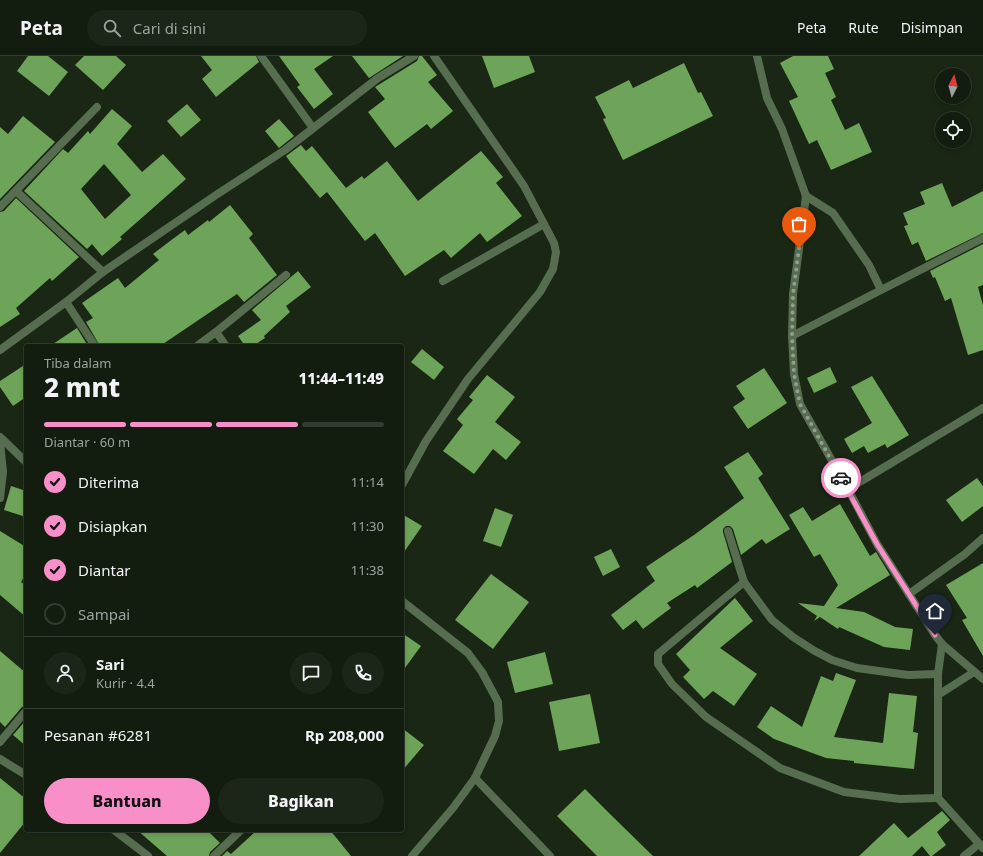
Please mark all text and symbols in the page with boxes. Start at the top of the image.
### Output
search box [87,10,367,46]
text: Peta [20,15,63,41]
icon: search [101,17,123,39]
text: Cari di sini [133,18,206,38]
text: Peta [797,18,826,37]
text: Rute [848,18,879,37]
text: Disimpan [901,18,963,37]
north arrow [935,68,971,104]
map controls [935,68,971,148]
button: locate [935,112,971,148]
pin [782,207,816,248]
icon: bag [788,213,810,235]
text: Tiba dalam [44,354,111,372]
text: 11:44–11:49 [299,368,384,388]
text: 2 mnt [44,369,120,405]
text: Diantar · 60 m [44,433,130,451]
courier [821,458,861,498]
icon: car [830,467,852,489]
icon: check [44,471,66,493]
text: Diterima [78,472,139,492]
text: 11:14 [351,473,384,491]
icon: check [44,515,66,537]
text: Disiapkan [78,516,147,536]
text: 11:30 [351,517,384,535]
icon: check [44,559,66,581]
text: Diantar [78,560,131,580]
text: 11:38 [351,561,384,579]
pin [918,594,952,635]
icon: home [924,600,946,622]
text: Sampai [78,604,130,624]
button: person [44,652,86,694]
button: chat [290,652,332,694]
button: phone [342,652,384,694]
text: Sari [96,654,124,674]
text: Kurir · 4.4 [96,674,155,692]
text: Pesanan #6281 [44,725,152,745]
text: Rp 208,000 [305,725,384,745]
button: Bantuan [44,778,210,824]
button: Bagikan [218,778,384,824]

